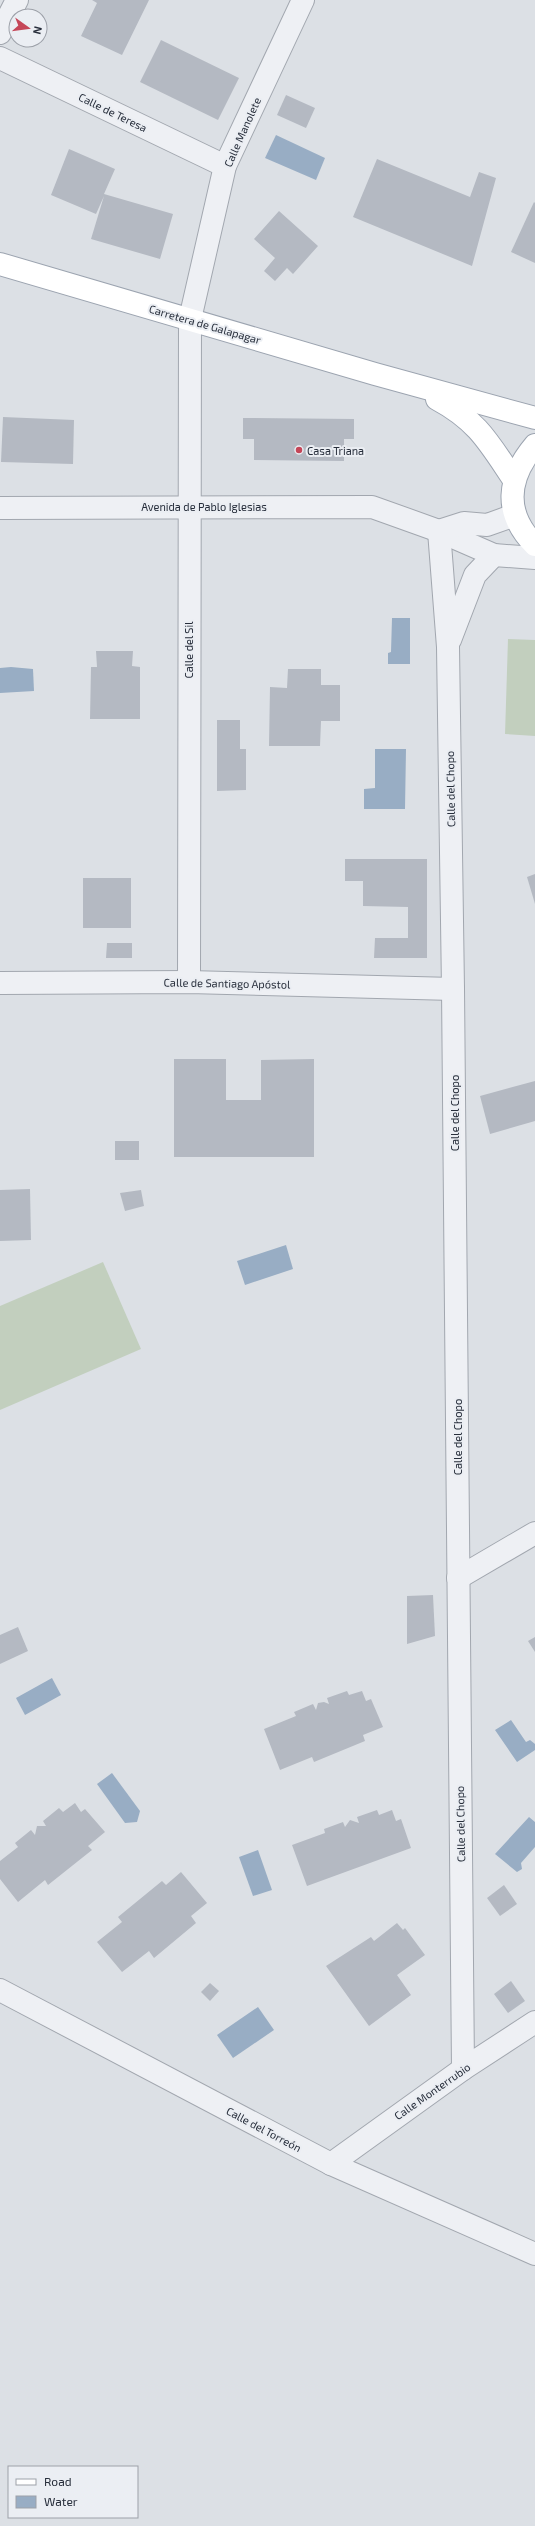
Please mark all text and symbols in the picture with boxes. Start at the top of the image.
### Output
north arrow [8,8,48,48]
text: N [31,25,45,36]
street label: Calle de Teresa [77,90,149,134]
street label: Calle Manolete [221,95,263,169]
street label: Carretera de Galapagar [148,302,263,346]
place label: Casa Triana [307,444,364,457]
marker: Casa Triana [294,445,304,455]
street label: Avenida de Pablo Iglesias [141,500,267,513]
street label: Calle del Sil [182,621,195,679]
street label: Calle del Chopo [443,751,457,827]
street label: Calle de Santiago Apóstol [164,975,291,991]
street label: Calle del Chopo [448,1075,461,1151]
street label: Calle del Chopo [451,1399,464,1475]
street label: Calle del Chopo [453,1786,467,1862]
street label: Calle Monterrubio [391,2060,473,2122]
street label: Calle del Torreón [224,2104,304,2154]
legend [8,2466,138,2518]
text: Road [44,2474,72,2488]
text: Water [44,2494,78,2508]

